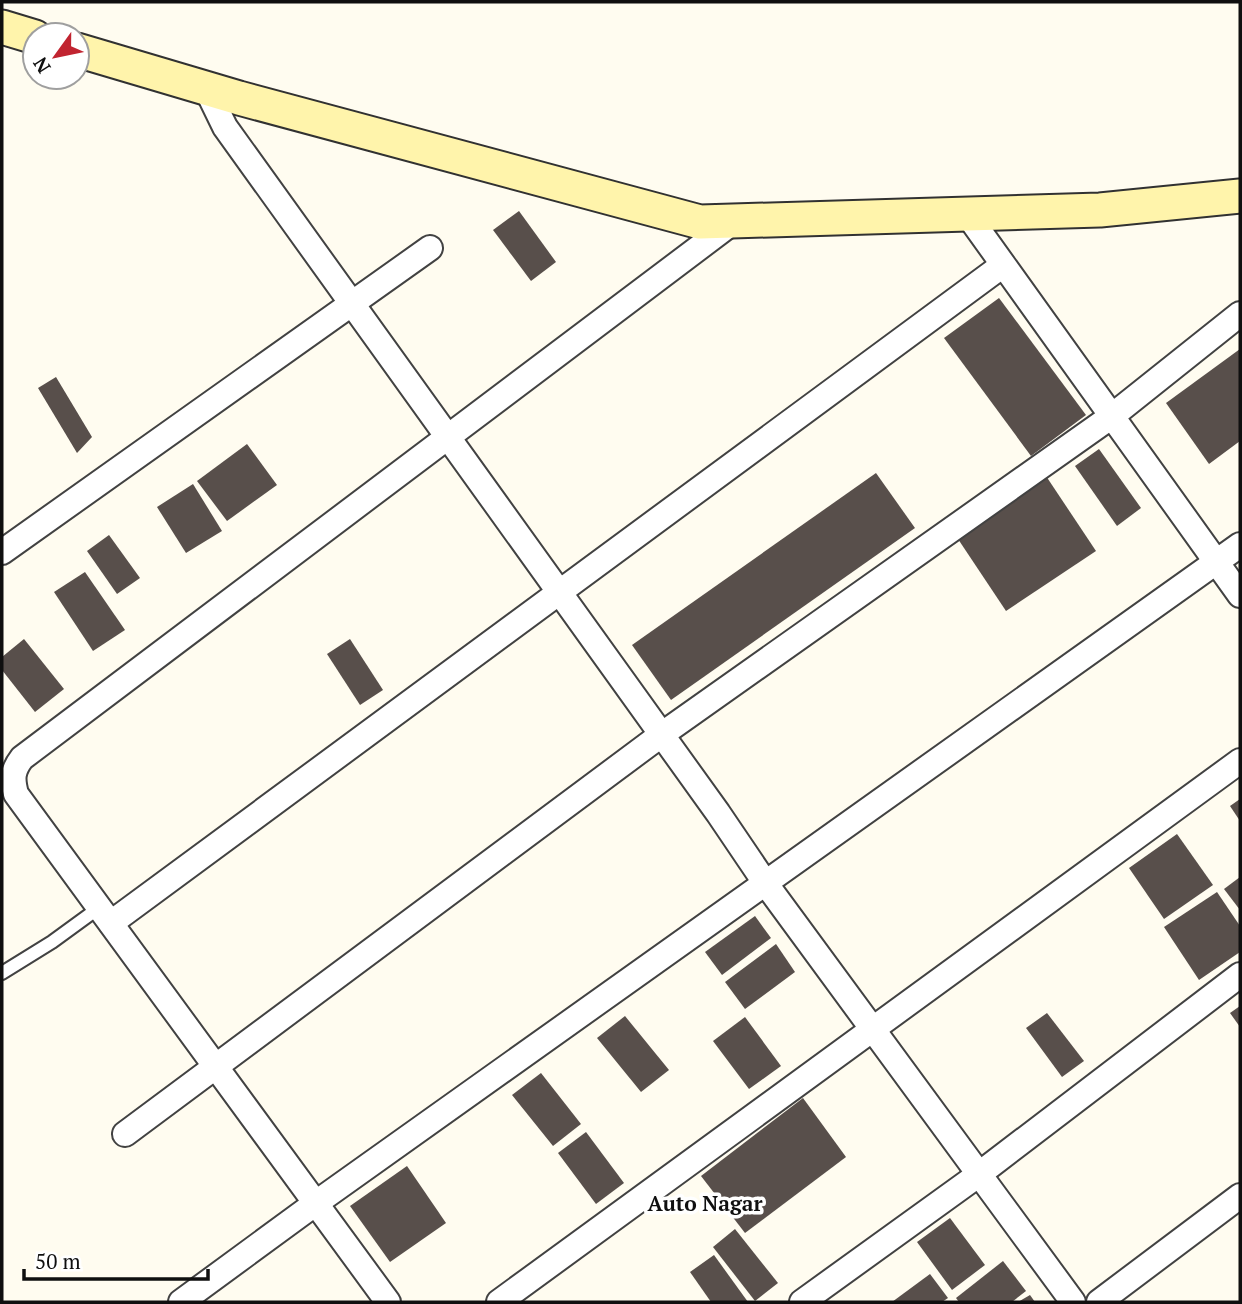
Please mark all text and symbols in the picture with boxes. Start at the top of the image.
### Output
north arrow [21,21,91,91]
text: N [27,52,56,78]
district label: Auto Nagar [647,1189,763,1217]
scale bar [24,1238,208,1282]
text: 50 m [35,1247,81,1275]

